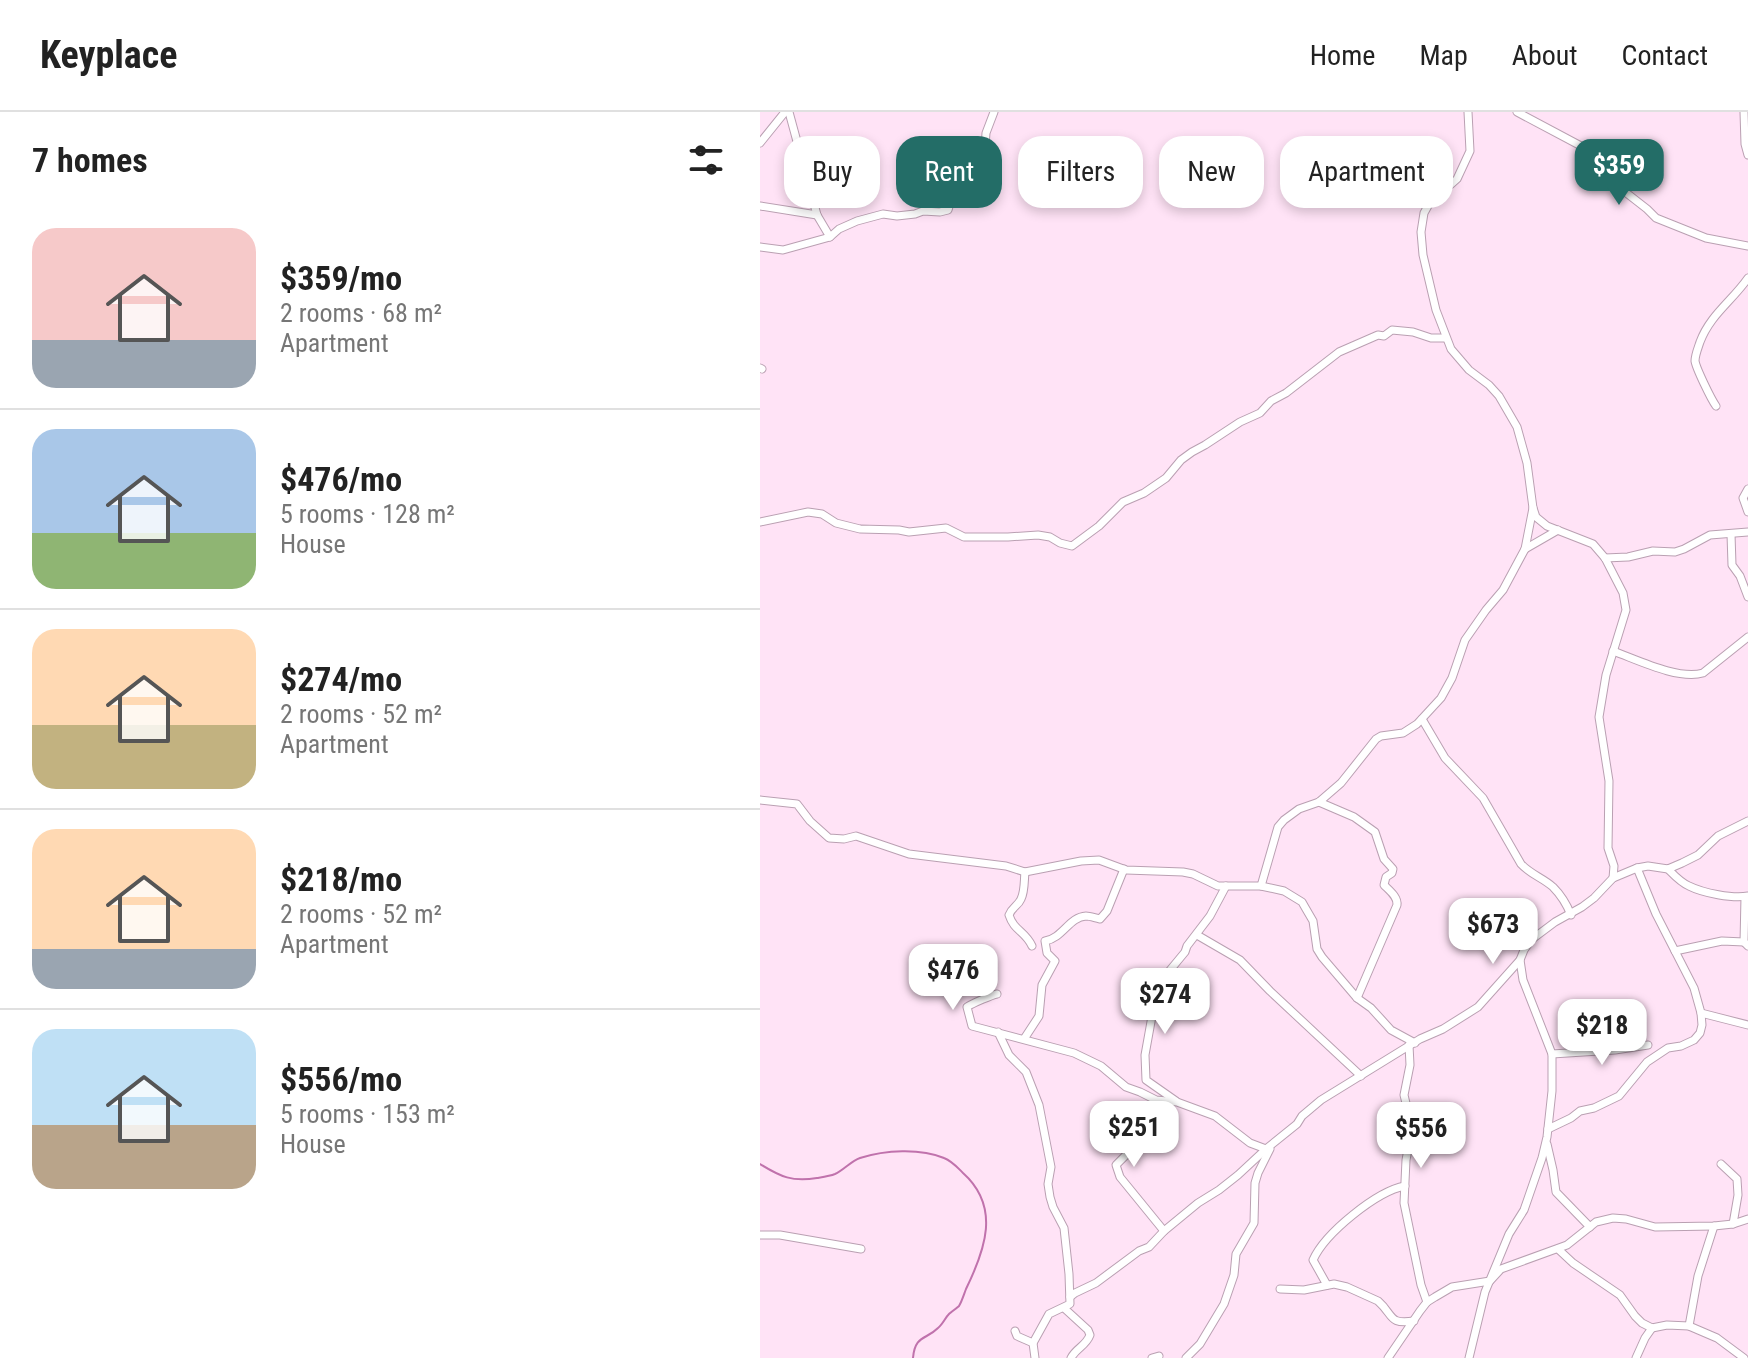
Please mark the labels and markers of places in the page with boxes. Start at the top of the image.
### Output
pin: $359 [1572,139,1666,207]
pin: $673 [1446,898,1540,966]
pin: $476 [906,944,1000,1012]
pin: $274 [1118,968,1212,1036]
pin: $218 [1555,999,1649,1067]
pin: $251 [1087,1101,1181,1169]
pin: $556 [1374,1102,1468,1170]

